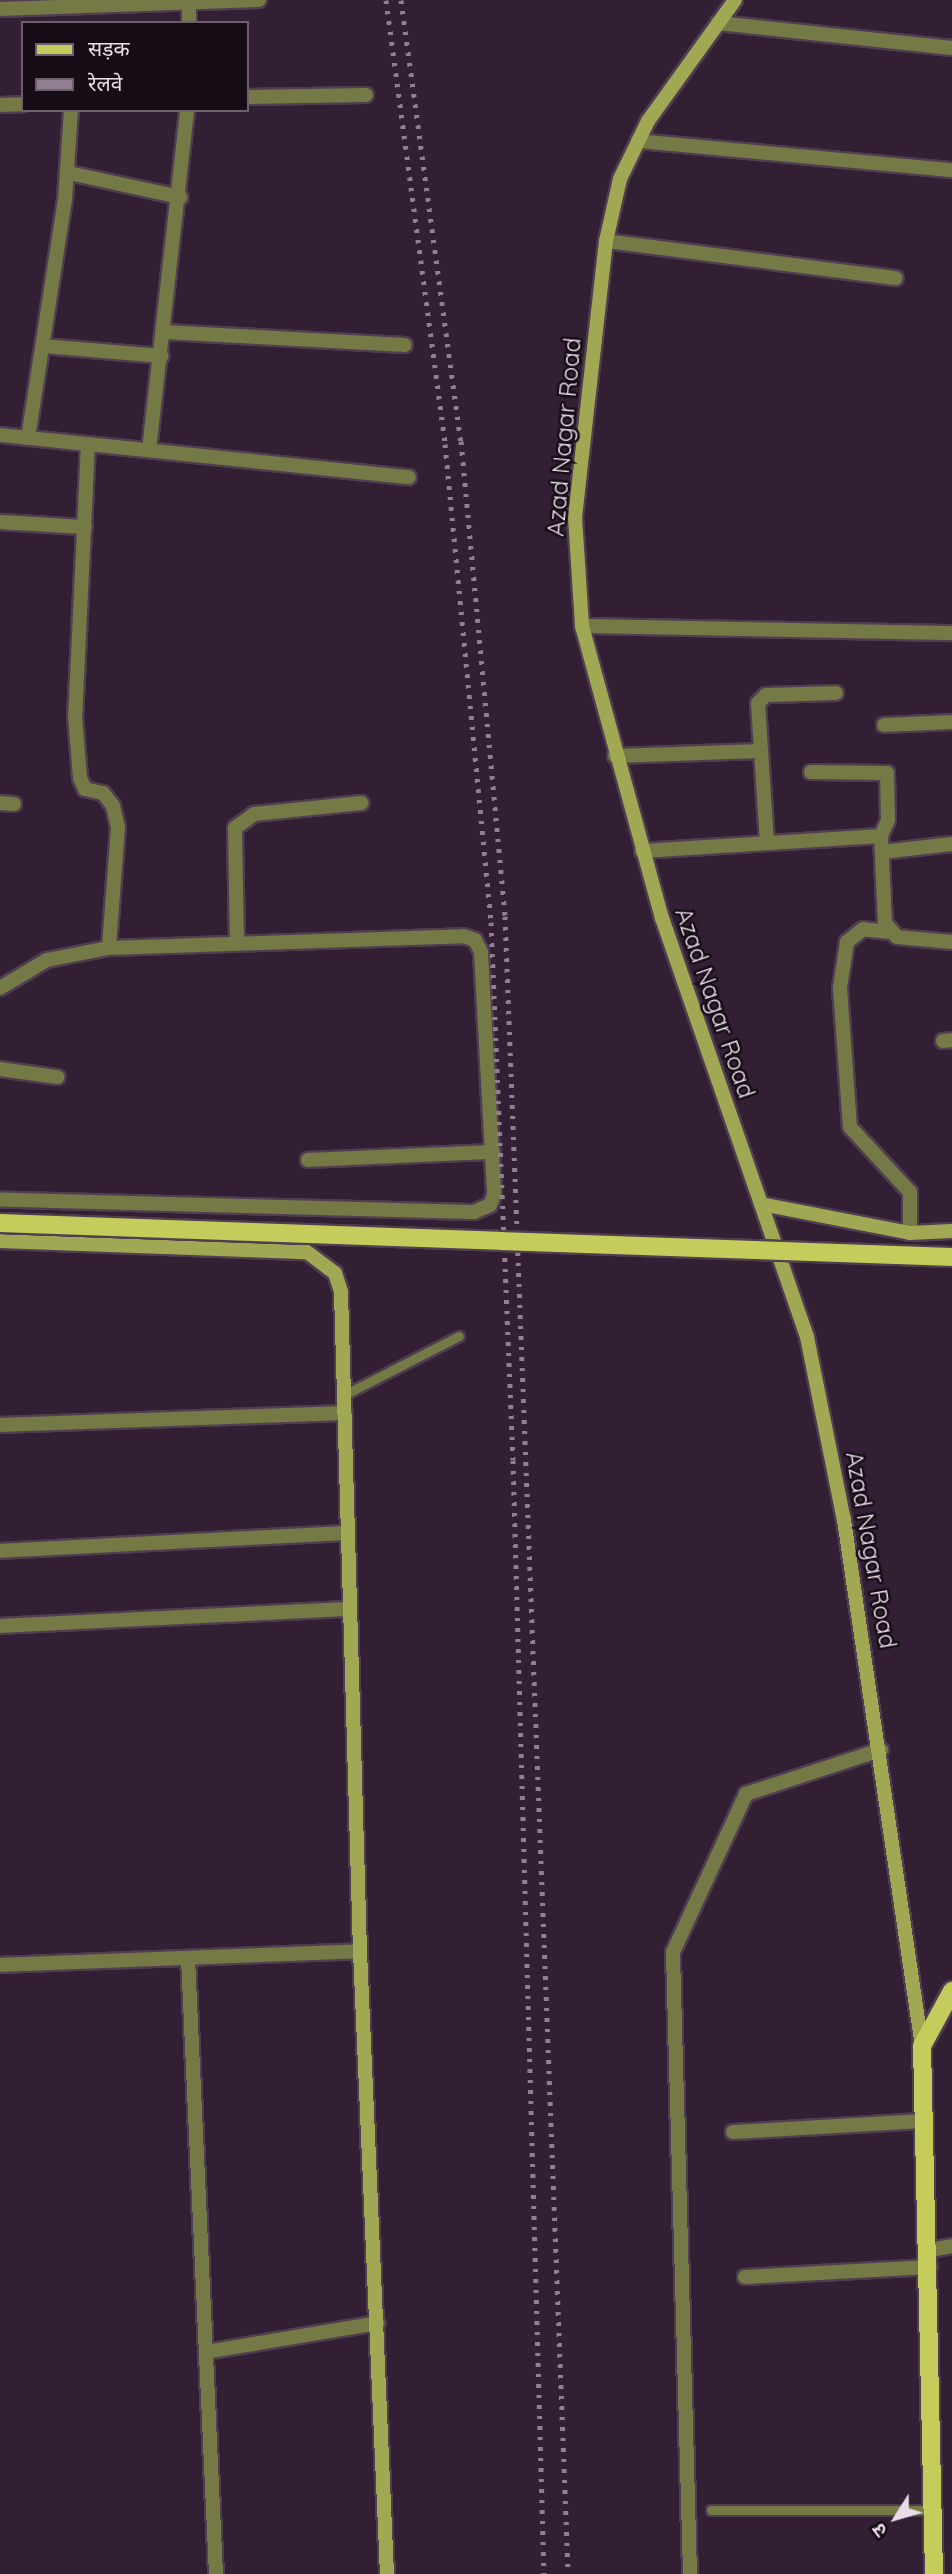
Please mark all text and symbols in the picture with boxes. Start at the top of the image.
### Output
legend [21,21,248,112]
text: सड़क [88,35,130,61]
text: रेलवे [88,70,123,96]
street label: Azad Nagar Road [541,336,587,538]
street label: Azad Nagar Road [669,904,761,1102]
street label: Azad Nagar Road [840,1449,902,1651]
north arrow [861,2483,931,2553]
text: उ [866,2519,892,2542]

